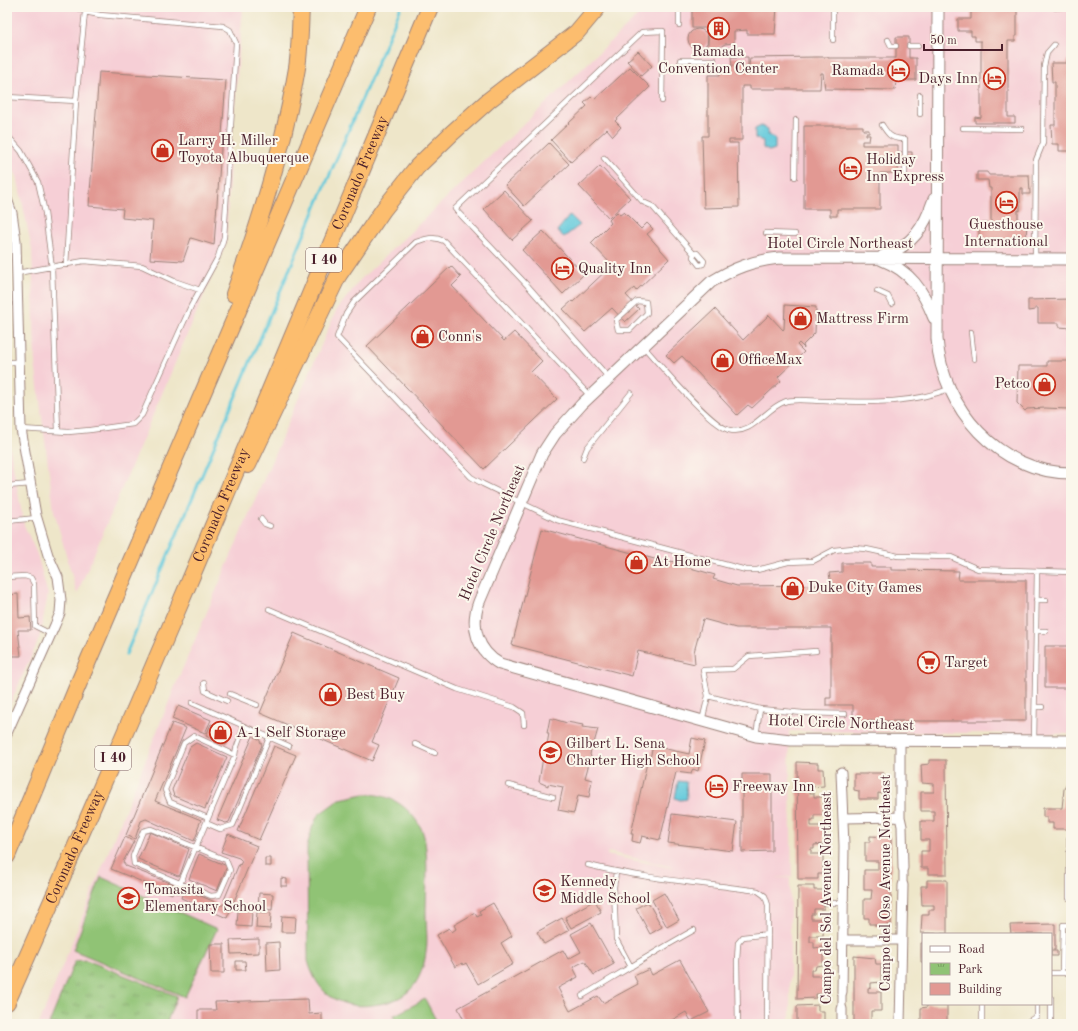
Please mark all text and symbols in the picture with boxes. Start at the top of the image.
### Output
building icon: Ramada Convention Center [705,16,731,42]
scale bar [924,26,1002,52]
text: 50 m [930,34,957,47]
place label: Ramada Convention Center [658,45,778,77]
hotel icon: Ramada [886,58,912,84]
place label: Ramada [831,64,885,79]
hotel icon: Days Inn [981,66,1007,92]
place label: Days Inn [918,72,978,87]
street label: Coronado Freeway [330,114,391,233]
place label: Larry H. Miller Toyota Albuquerque [178,134,309,166]
shop icon: Larry H. Miller Toyota Albuquerque [150,137,176,163]
place label: Holiday Inn Express [866,153,944,185]
hotel icon: Holiday Inn Express [838,156,864,182]
hotel icon: Guesthouse International [993,189,1019,215]
place label: Guesthouse International [964,218,1048,250]
street label: Hotel Circle Northeast [767,237,913,252]
road number: I 40 [306,248,342,272]
hotel icon: Quality Inn [550,256,576,282]
place label: Quality Inn [578,262,652,277]
shop icon: Mattress Firm [787,306,813,332]
place label: Mattress Firm [816,312,909,327]
shop icon: Conn's [410,324,436,350]
place label: Conn's [438,330,482,345]
shop icon: OfficeMax [710,347,736,373]
place label: OfficeMax [738,353,803,368]
shop icon: Petco [1032,371,1058,397]
place label: Petco [994,377,1030,392]
street label: Coronado Freeway [191,446,252,565]
street label: Hotel Circle Northeast [458,463,528,603]
shop icon: At Home [623,549,649,575]
place label: At Home [652,555,711,570]
shop icon: Duke City Games [780,575,806,601]
place label: Duke City Games [808,581,922,596]
supermarket icon: Target [915,650,941,676]
place label: Target [944,656,988,671]
shop icon: Best Buy [317,682,343,708]
place label: Best Buy [346,688,406,703]
street label: Hotel Circle Northeast [768,714,914,734]
shop icon: A-1 Self Storage [207,720,233,746]
place label: A-1 Self Storage [236,726,346,741]
place label: Gilbert L. Sena Charter High School [566,737,700,769]
school or university icon: Gilbert L. Sena Charter High School [537,740,563,766]
road number: I 40 [95,746,131,770]
hotel icon: Freeway Inn [703,774,729,800]
street label: Campo del Oso Avenue Northeast [879,775,894,991]
place label: Freeway Inn [732,780,815,795]
street label: Coronado Freeway [44,788,107,907]
street label: Campo del Sol Avenue Northeast [820,791,835,1005]
place label: Kennedy Middle School [560,875,650,907]
school or university icon: Kennedy Middle School [531,878,557,904]
place label: Tomasita Elementary School [144,883,266,915]
school or university icon: Tomasita Elementary School [115,886,141,912]
legend [922,933,1052,1005]
text: Road [958,944,985,956]
text: Park [958,964,983,976]
text: Building [958,984,1002,996]

